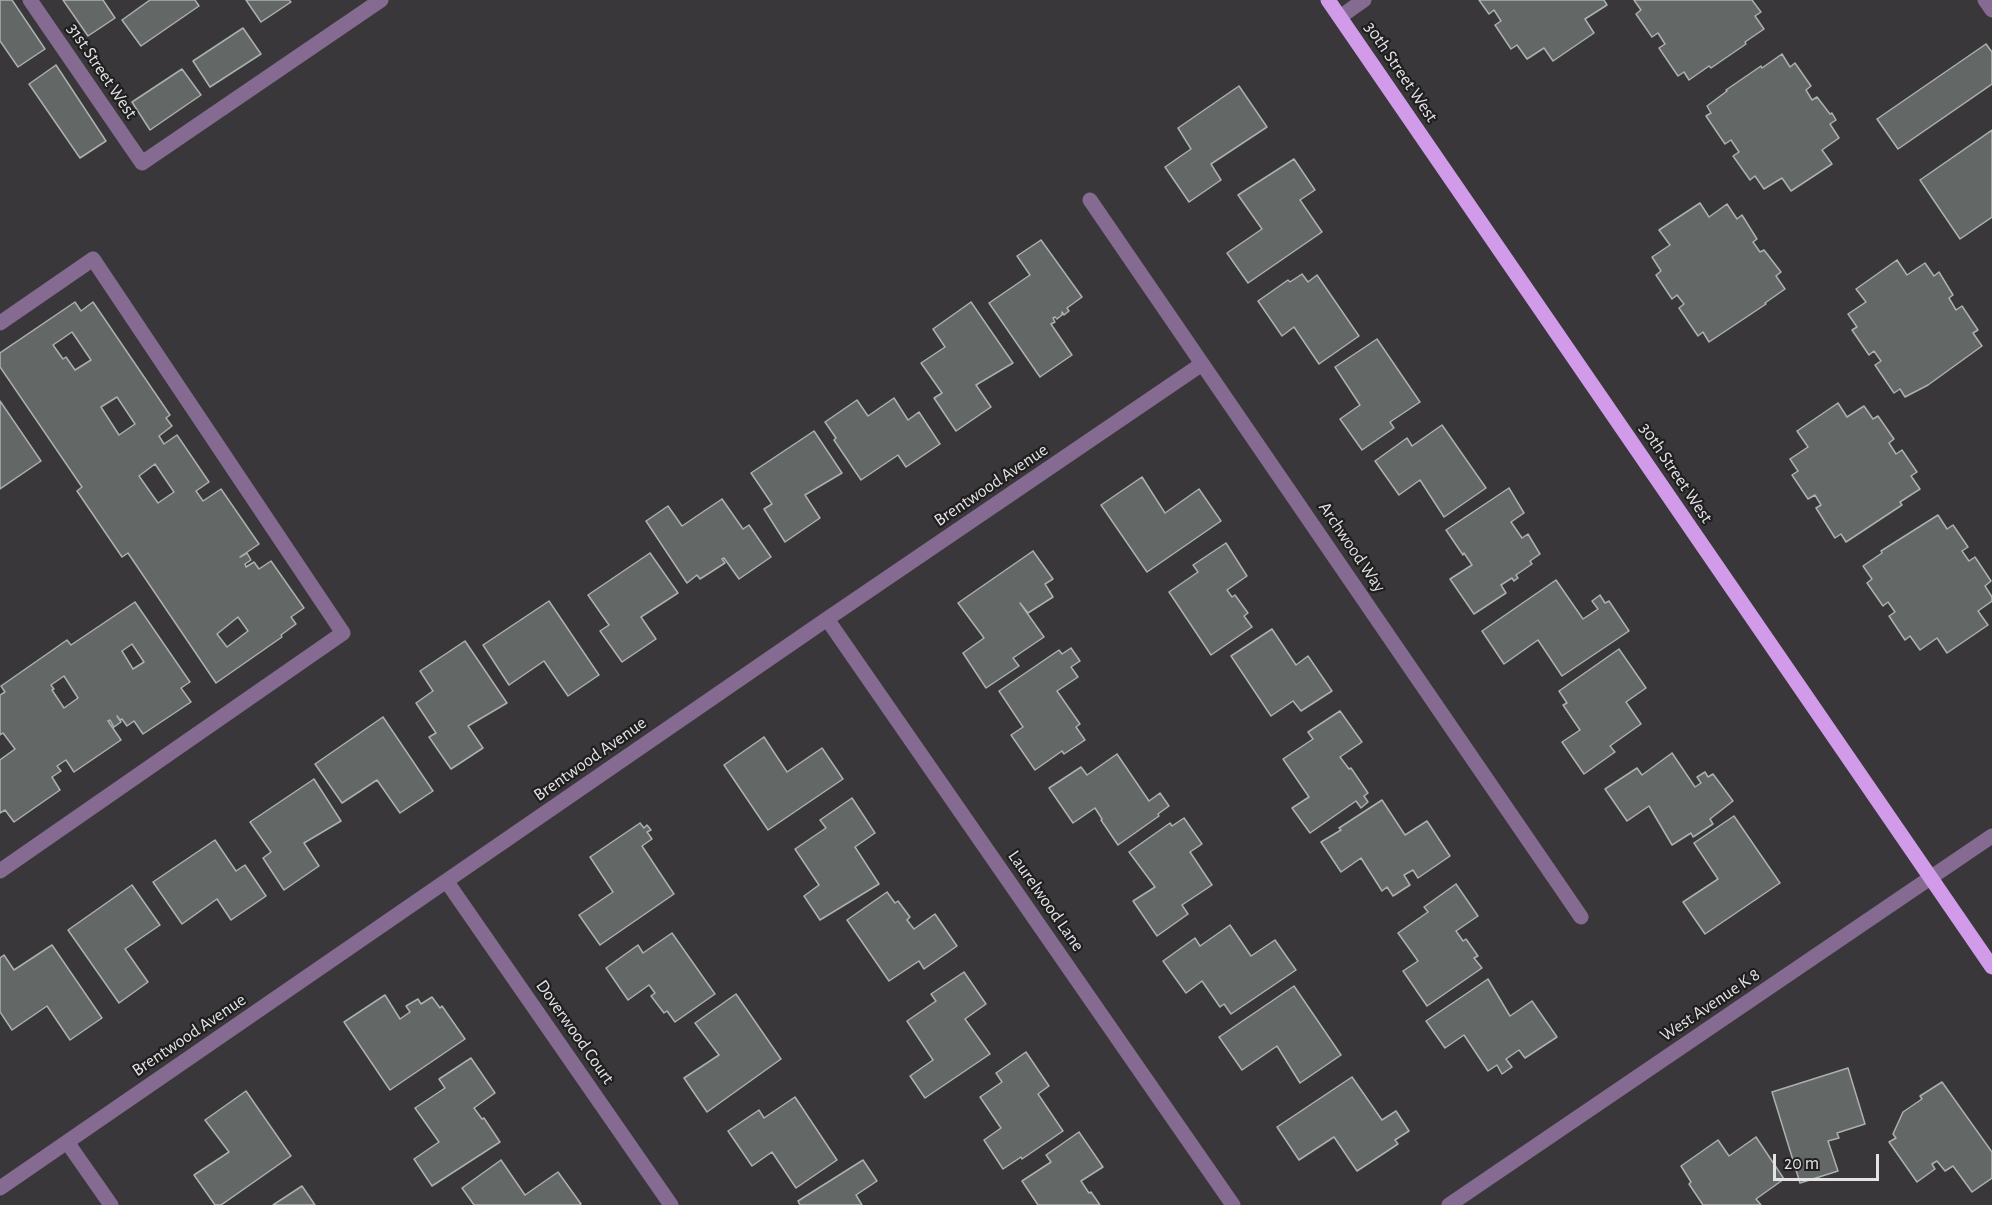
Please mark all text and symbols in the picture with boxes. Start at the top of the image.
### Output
street label: 30th Street West [1360,18,1442,126]
street label: 31st Street West [62,19,142,123]
street label: 30th Street West [1635,419,1717,527]
street label: Brentwood Avenue [930,439,1052,531]
street label: Archwood Way [1314,498,1390,596]
street label: Brentwood Avenue [529,712,651,806]
street label: Laurelwood Lane [1003,846,1089,956]
street label: West Avenue K 8 [1656,964,1764,1046]
street label: Doverwood Court [531,976,619,1088]
street label: Brentwood Avenue [128,989,250,1081]
scale bar [1776,1142,1882,1180]
text: 20 m [1784,1155,1819,1173]

